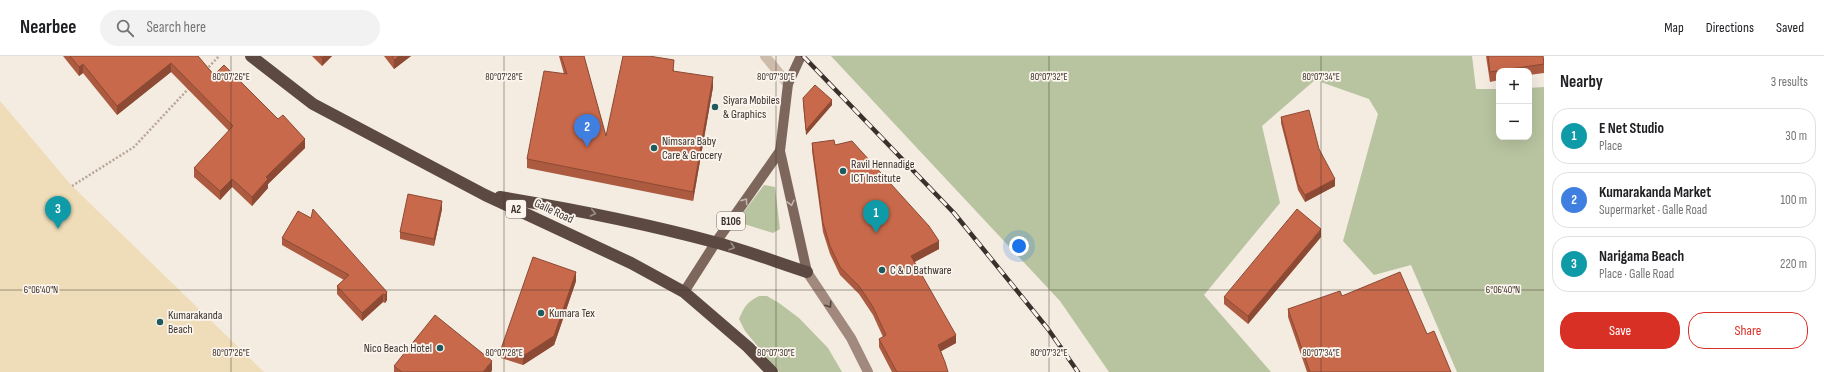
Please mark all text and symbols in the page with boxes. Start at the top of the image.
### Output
search box [100,10,380,46]
text: Nearbee [20,16,76,39]
icon: search [114,17,136,39]
text: Search here [146,18,206,37]
text: Map [1664,19,1684,36]
text: Directions [1706,19,1754,36]
text: Saved [1776,19,1804,36]
map controls [1496,68,1532,140]
button: + [1496,68,1532,104]
text: 80°07'26"E [212,71,250,83]
text: 80°07'28"E [485,71,523,83]
text: 80°07'30"E [757,71,795,83]
text: 80°07'32"E [1030,71,1068,83]
text: 80°07'34"E [1302,71,1340,83]
text: Nearby [1560,72,1603,92]
text: 3 results [1771,74,1808,90]
place label: Siyara Mobiles & Graphics [723,93,780,122]
marker: Siyara Mobiles & Graphics [710,102,720,112]
button: − [1496,104,1532,140]
pin: 2 [574,114,600,147]
text: E Net Studio [1599,119,1664,138]
text: 1 [1571,128,1577,144]
text: 30 m [1785,128,1807,144]
place label: Nimsara Baby Care & Grocery [662,134,723,163]
text: Place [1599,138,1622,154]
marker: Nimsara Baby Care & Grocery [649,143,659,153]
place label: Ravil Hennadige ICT Institute [851,157,915,186]
marker: Ravil Hennadige ICT Institute [838,166,848,176]
text: Kumarakanda Market [1599,183,1711,202]
text: 2 [1571,192,1577,208]
text: 100 m [1780,192,1807,208]
pin: 3 [45,196,71,229]
street label: Galle Road [532,196,576,227]
one-way arrow [740,198,748,205]
road number: A2 [506,200,526,218]
one-way arrow [787,200,795,206]
pin: 1 [863,200,889,233]
text: Supermarket · Galle Road [1599,202,1707,218]
one-way arrow [589,209,596,217]
road number: B106 [717,212,745,230]
your location [1009,236,1029,256]
one-way arrow [729,243,736,251]
text: Narigama Beach [1599,247,1684,266]
text: 3 [1571,256,1577,272]
text: 220 m [1780,256,1807,272]
place label: C & D Bathware [890,263,952,278]
marker: C & D Bathware [877,265,887,275]
text: Place · Galle Road [1599,266,1674,282]
text: 6°06'40"N [24,284,58,296]
text: 6°06'40"N [1486,284,1520,296]
one-way arrow [824,300,831,307]
place label: Kumara Tex [549,306,595,321]
place label: Kumarakanda Beach [168,308,223,337]
marker: Kumara Tex [536,308,546,318]
button: Save [1560,312,1680,349]
button: Share [1688,312,1808,349]
marker: Kumarakanda Beach [155,317,165,327]
place label: Nico Beach Hotel [364,341,432,356]
marker: Nico Beach Hotel [435,343,445,353]
text: 80°07'26"E [212,347,250,359]
text: 80°07'28"E [485,347,523,359]
text: 80°07'30"E [757,347,795,359]
text: 80°07'32"E [1030,347,1068,359]
text: 80°07'34"E [1302,347,1340,359]

